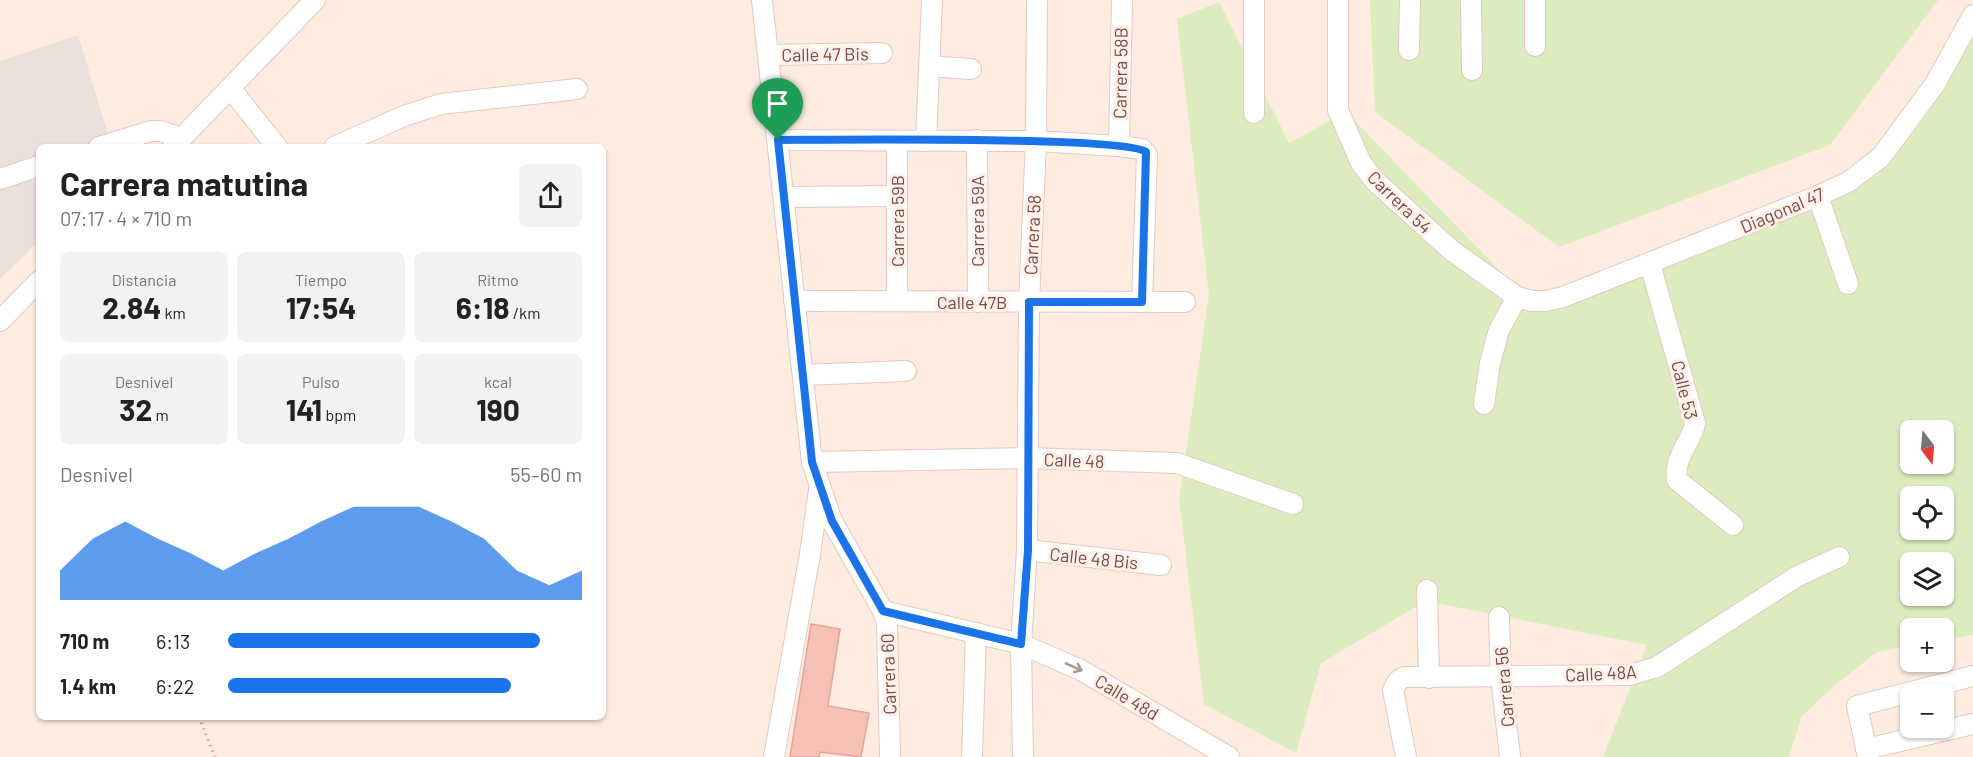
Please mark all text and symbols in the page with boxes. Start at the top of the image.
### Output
street label: Carrera 58B [1108,27,1132,119]
street label: Calle 47 Bis [781,42,869,66]
pin [752,78,803,140]
icon: arrive [761,87,794,120]
text: Carrera matutina [60,163,308,203]
button: share [519,164,582,227]
street label: Carrera 54 [1363,166,1437,238]
street label: Carrera 59B [886,175,908,267]
street label: Carrera 59A [966,175,988,267]
street label: Diagonal 47 [1737,182,1828,237]
street label: Carrera 58 [1019,194,1045,276]
text: 07:17 · 4 × 710 m [60,206,192,230]
text: Distancia [112,270,176,289]
text: Tiempo [295,270,347,289]
text: Ritmo [477,270,519,289]
text: 2.84 [102,289,161,325]
text: 17:54 [286,289,356,325]
text: 6:18 [456,289,510,325]
street label: Calle 47B [937,291,1007,313]
text: km [161,303,186,322]
text: /km [510,303,540,322]
street label: Calle 53 [1667,358,1703,422]
text: Desnivel [115,372,173,391]
text: Pulso [302,372,340,391]
text: kcal [484,372,512,391]
text: 32 [119,391,152,427]
text: 141 [286,391,322,427]
text: 190 [476,391,520,427]
text: m [152,405,169,424]
text: bpm [322,405,356,424]
north arrow [1900,420,1954,474]
map controls [1900,420,1954,738]
street label: Calle 48 [1043,448,1105,472]
text: Desnivel [60,462,133,486]
text: 55–60 m [510,462,582,486]
button: locate [1900,486,1954,540]
street label: Calle 48 Bis [1049,542,1139,574]
button: layers [1900,552,1954,606]
button: + [1900,618,1954,672]
text: 710 m [60,629,109,653]
text: 6:13 [156,629,190,653]
street label: Carrera 60 [876,633,900,715]
street label: Carrera 56 [1490,646,1518,728]
street label: Calle 48A [1565,660,1637,686]
one-way arrow [1065,662,1083,674]
street label: Calle 48d [1091,669,1163,725]
text: 1.4 km [60,674,116,698]
text: 6:22 [156,674,195,698]
button: − [1900,684,1954,738]

